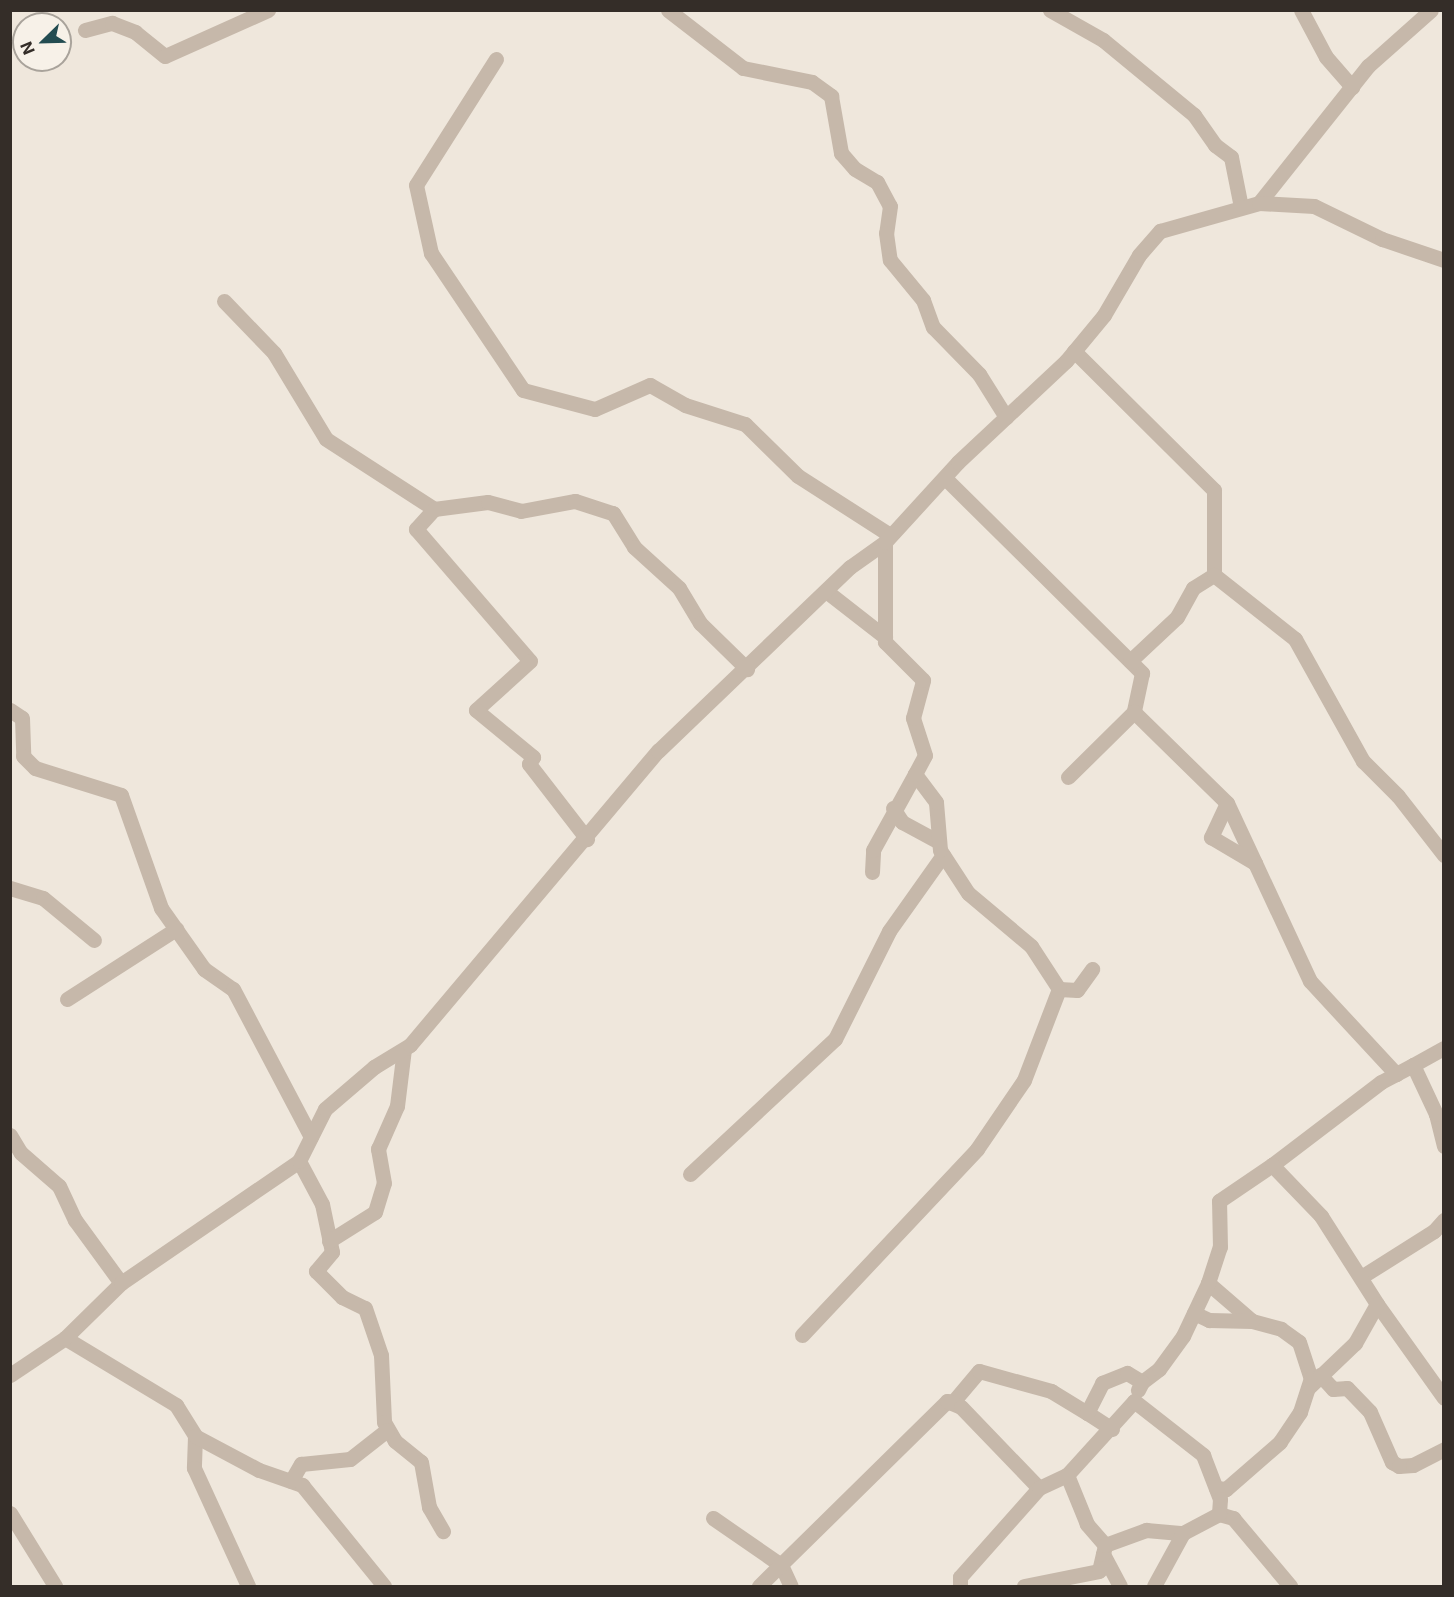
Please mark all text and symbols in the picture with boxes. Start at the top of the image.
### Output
north arrow [12,12,72,72]
text: N [16,39,39,58]

